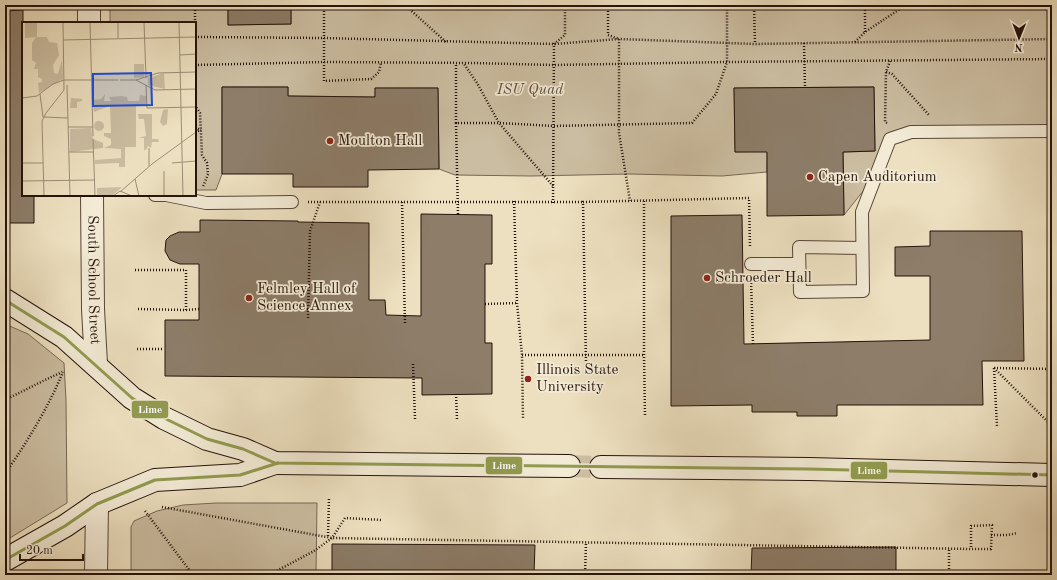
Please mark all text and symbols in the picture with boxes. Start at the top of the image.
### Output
north arrow [999,18,1039,58]
inset map [22,22,196,196]
text: N [1014,41,1023,52]
park label: ISU Quad [496,83,564,98]
place label: Moulton Hall [338,134,422,149]
marker: Moulton Hall [325,136,335,146]
place label: Capen Auditorium [818,170,937,185]
marker: Capen Auditorium [805,172,815,182]
street label: South School Street [85,215,102,345]
place label: Schroeder Hall [715,271,812,286]
marker: Schroeder Hall [702,273,712,283]
place label: Felmley Hall of Science Annex [257,282,357,314]
marker: Felmley Hall of Science Annex [244,293,254,303]
place label: Illinois State University [536,363,619,395]
marker: Illinois State University [523,374,533,384]
line badge: Lime [131,400,169,419]
text: Lime [138,405,162,416]
line badge: Lime [485,456,523,475]
text: Lime [492,461,516,472]
line badge: Lime [850,461,888,480]
text: Lime [857,466,881,477]
unlabelled marker [1030,470,1040,480]
scale bar [20,536,83,562]
text: 20 m [26,545,53,557]

